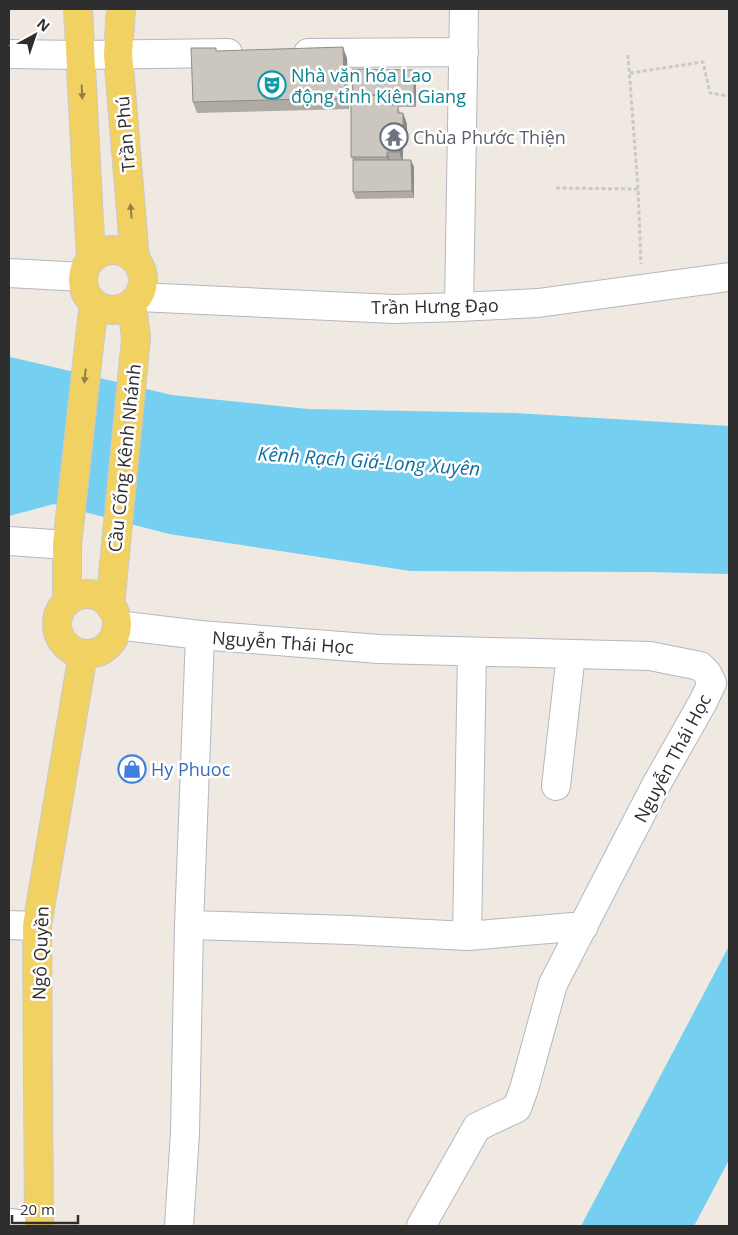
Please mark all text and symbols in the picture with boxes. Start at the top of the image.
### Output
north arrow [10,10,60,60]
text: N [33,14,54,36]
place label: Nhà văn hóa Lao động tỉnh Kiên Giang [291,63,466,108]
theatre icon: Nhà văn hóa Lao động tỉnh Kiên Giang [257,70,287,100]
one-way arrow [78,85,86,101]
street label: Trần Phú [110,95,140,173]
temple icon: Chùa Phước Thiện [379,122,409,152]
place label: Chùa Phước Thiện [413,125,566,149]
one-way arrow [127,203,135,219]
street label: Trần Hưng Đạo [371,293,499,319]
street label: Cầu Cống Kênh Nhánh [102,363,146,553]
one-way arrow [81,369,89,385]
water label: Kênh Rạch Giá-Long Xuyên [257,440,481,482]
street label: Nguyễn Thái Học [211,625,355,659]
street label: Nguyễn Thái Học [628,689,716,826]
shop icon: Hy Phuoc [117,754,147,784]
place label: Hy Phuoc [151,757,231,781]
street label: Ngô Quyền [26,906,54,1000]
scale bar [12,1192,79,1224]
text: 20 m [20,1199,55,1219]

